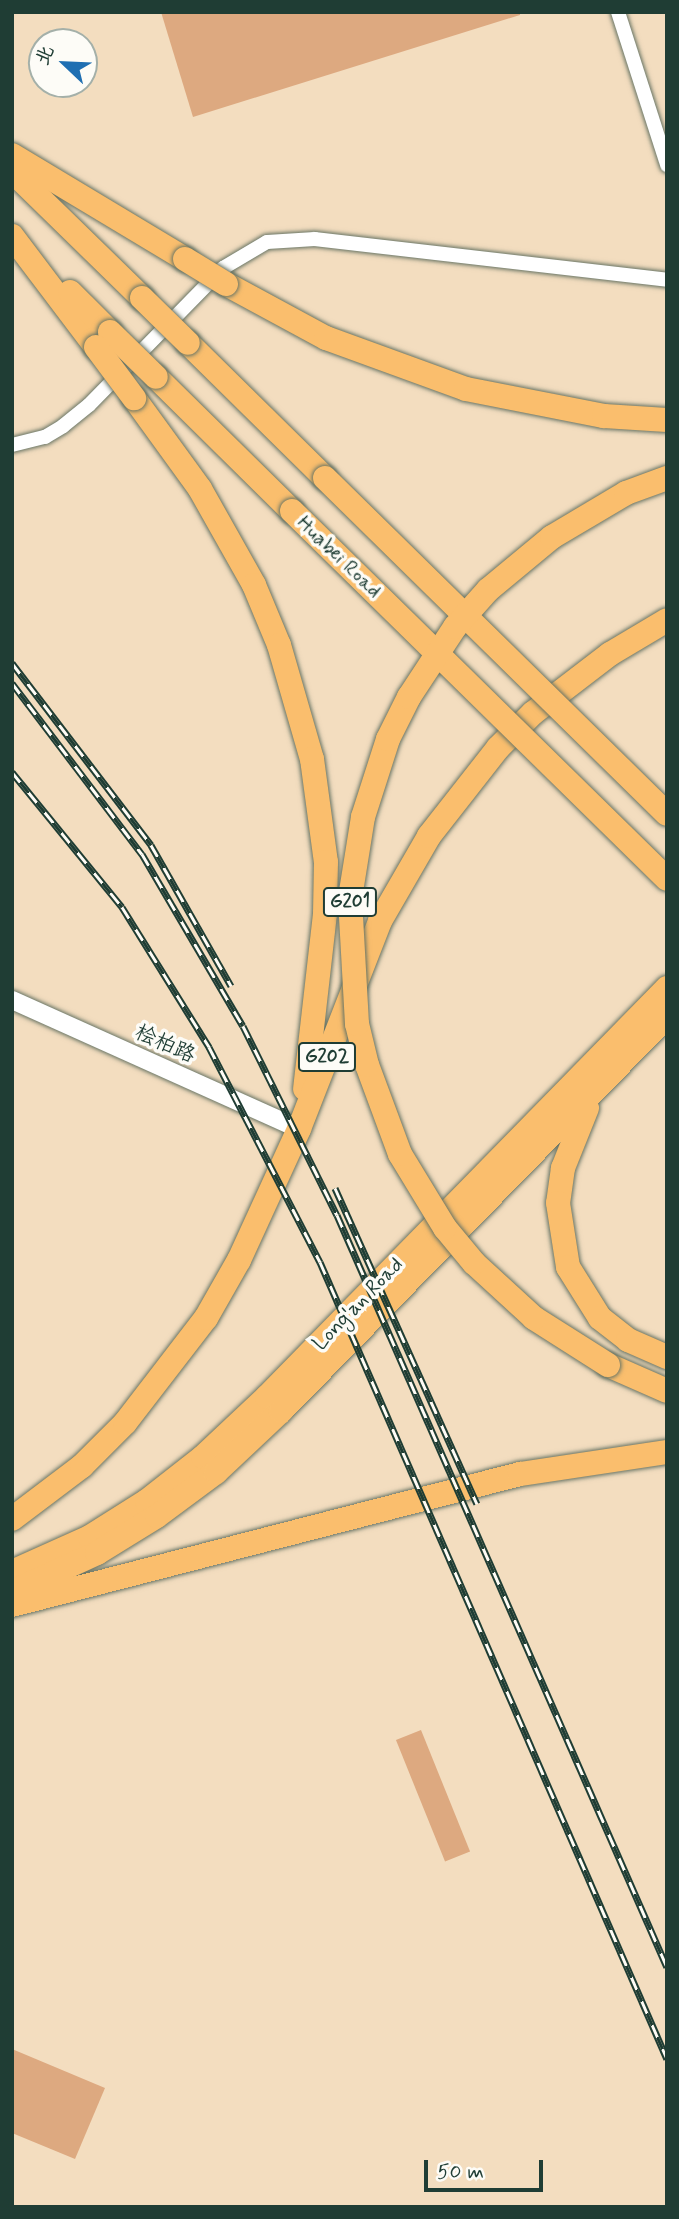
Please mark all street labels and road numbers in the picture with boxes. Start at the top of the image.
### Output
street label: Huabei Road [292,511,386,603]
road number: G201 [322,887,378,918]
street label: 桧柏路 [131,1020,199,1068]
road number: G202 [297,1042,357,1072]
street label: Long'an Road [308,1253,408,1355]

